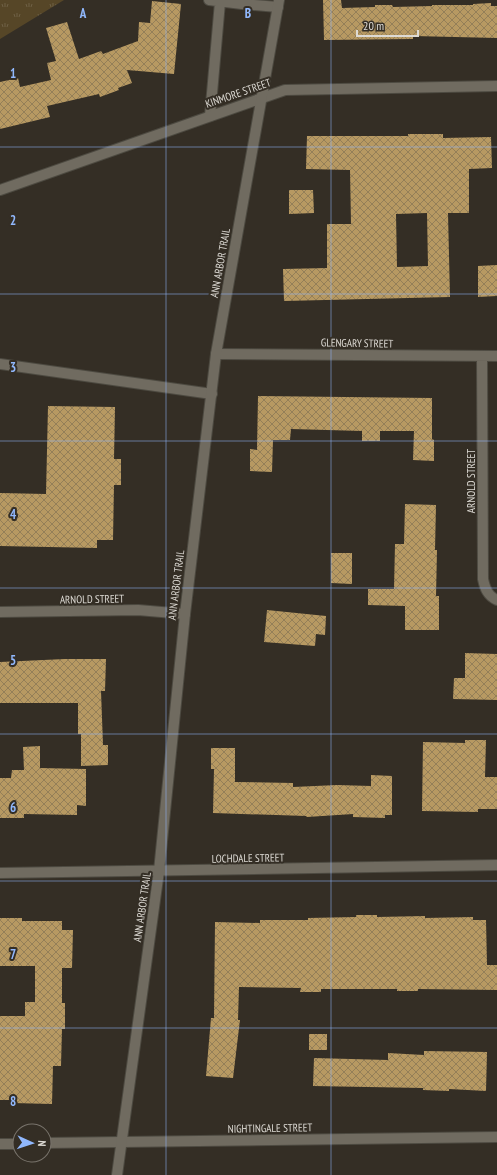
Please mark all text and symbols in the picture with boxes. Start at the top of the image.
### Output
text: A [79,5,87,22]
text: B [245,5,251,22]
scale bar [357,12,418,38]
text: 20 m [363,18,384,33]
text: 1 [10,65,16,82]
street label: KINMORE STREET [203,75,273,111]
text: 2 [10,212,16,229]
street label: ANN ARBOR TRAIL [207,227,233,299]
street label: GLENGARY STREET [321,335,393,351]
text: 3 [10,359,16,376]
street label: ARNOLD STREET [464,449,478,513]
text: 4 [10,506,17,523]
street label: ANN ARBOR TRAIL [165,549,187,621]
street label: ARNOLD STREET [60,591,124,607]
text: 5 [10,652,16,669]
text: 6 [10,799,16,816]
street label: LOCHDALE STREET [212,850,284,866]
street label: ANN ARBOR TRAIL [130,871,154,943]
text: 7 [10,946,16,963]
text: 8 [10,1093,16,1110]
street label: NIGHTINGALE STREET [228,1120,313,1136]
north arrow [12,1123,52,1163]
text: N [35,1140,49,1147]

